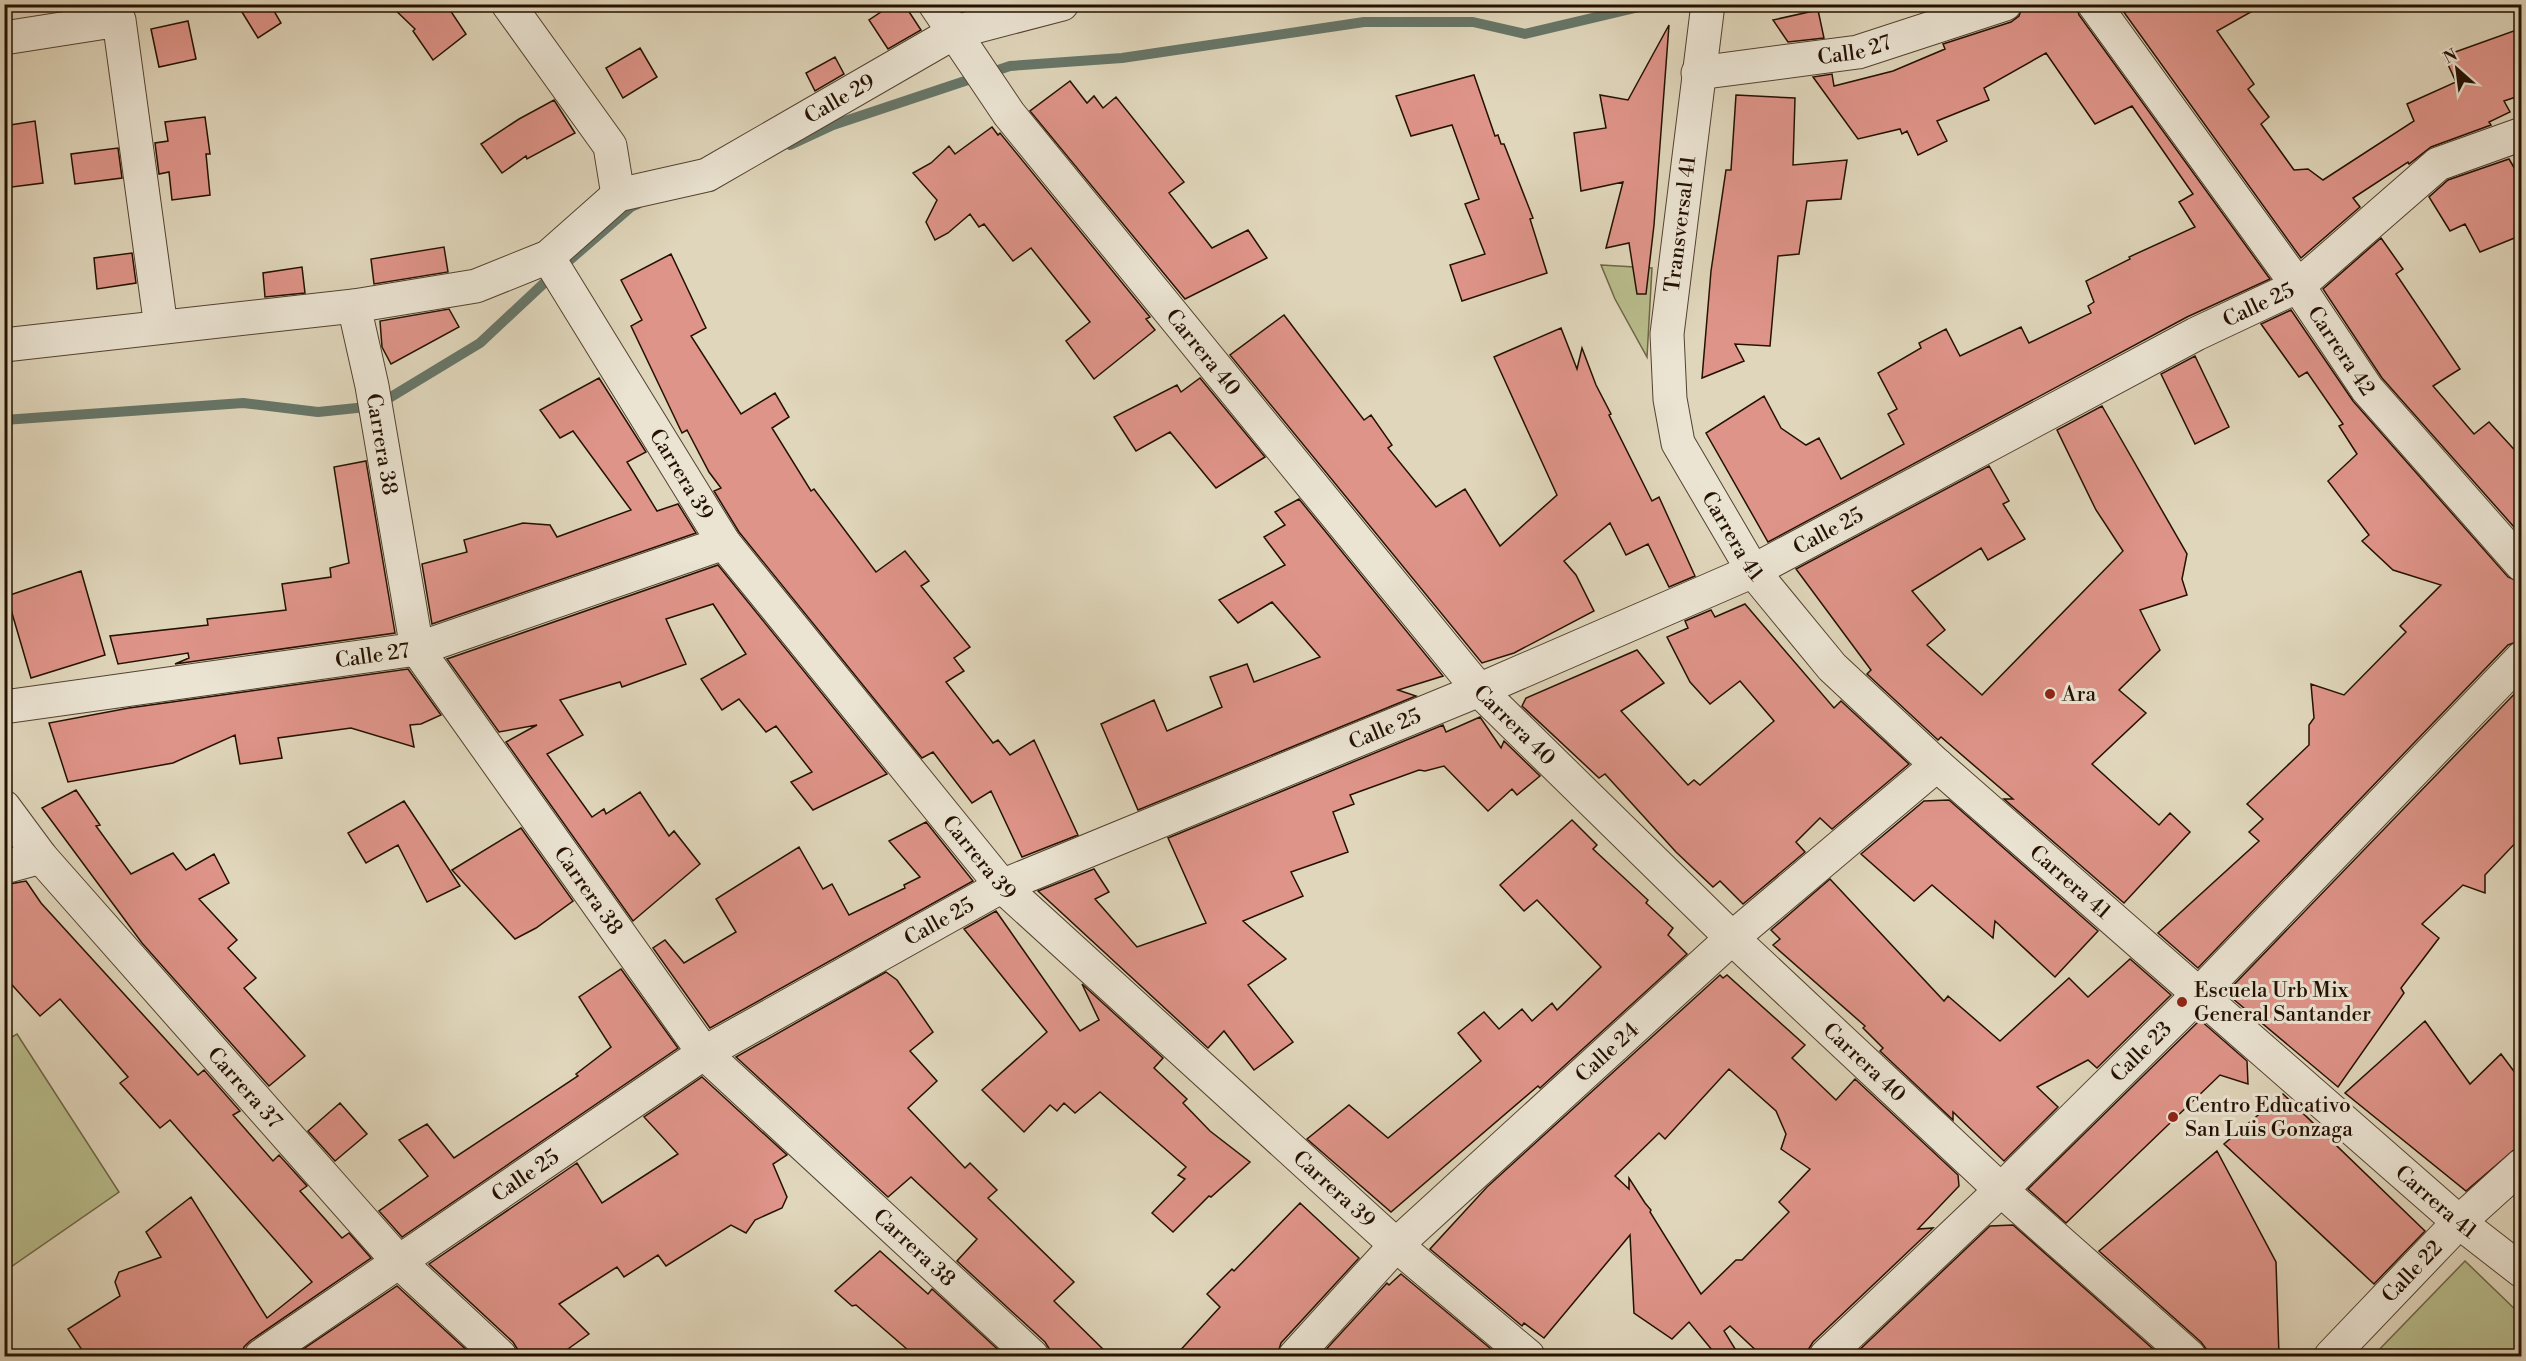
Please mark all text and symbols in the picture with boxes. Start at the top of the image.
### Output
street label: Calle 27 [1816,30,1895,71]
north arrow [2427,39,2487,99]
text: N [2440,45,2461,68]
street label: Calle 29 [800,69,880,130]
street label: Transversal 41 [1660,154,1702,294]
street label: Calle 25 [2219,278,2299,334]
street label: Carrera 42 [2301,301,2380,401]
street label: Carrera 40 [1159,304,1246,402]
street label: Carrera 38 [360,392,402,497]
street label: Carrera 39 [643,424,719,525]
street label: Carrera 41 [1695,487,1768,587]
street label: Calle 25 [1789,502,1868,561]
street label: Calle 27 [334,638,412,674]
street label: Carrera 40 [1468,680,1560,772]
place label: Ara [2061,682,2096,708]
marker: Ara [2043,687,2057,701]
street label: Calle 25 [1345,703,1425,756]
street label: Carrera 39 [936,810,1021,906]
street label: Carrera 41 [2024,840,2116,925]
street label: Carrera 38 [547,842,628,940]
street label: Calle 25 [900,892,979,952]
place label: Escuela Urb Mix General Santander [2194,978,2371,1028]
marker: Escuela Urb Mix General Santander [2175,995,2189,1009]
street label: Calle 23 [2105,1016,2178,1088]
street label: Calle 24 [1571,1017,1645,1088]
street label: Carrera 40 [1817,1018,1911,1108]
street label: Carrera 37 [201,1042,287,1135]
place label: Centro Educativo San Luis Gonzaga [2185,1093,2353,1143]
marker: Centro Educativo San Luis Gonzaga [2166,1110,2180,1124]
street label: Calle 25 [487,1144,564,1208]
street label: Carrera 39 [1287,1146,1380,1234]
street label: Carrera 41 [2389,1160,2482,1245]
street label: Carrera 38 [867,1204,960,1293]
street label: Calle 22 [2377,1235,2448,1309]

